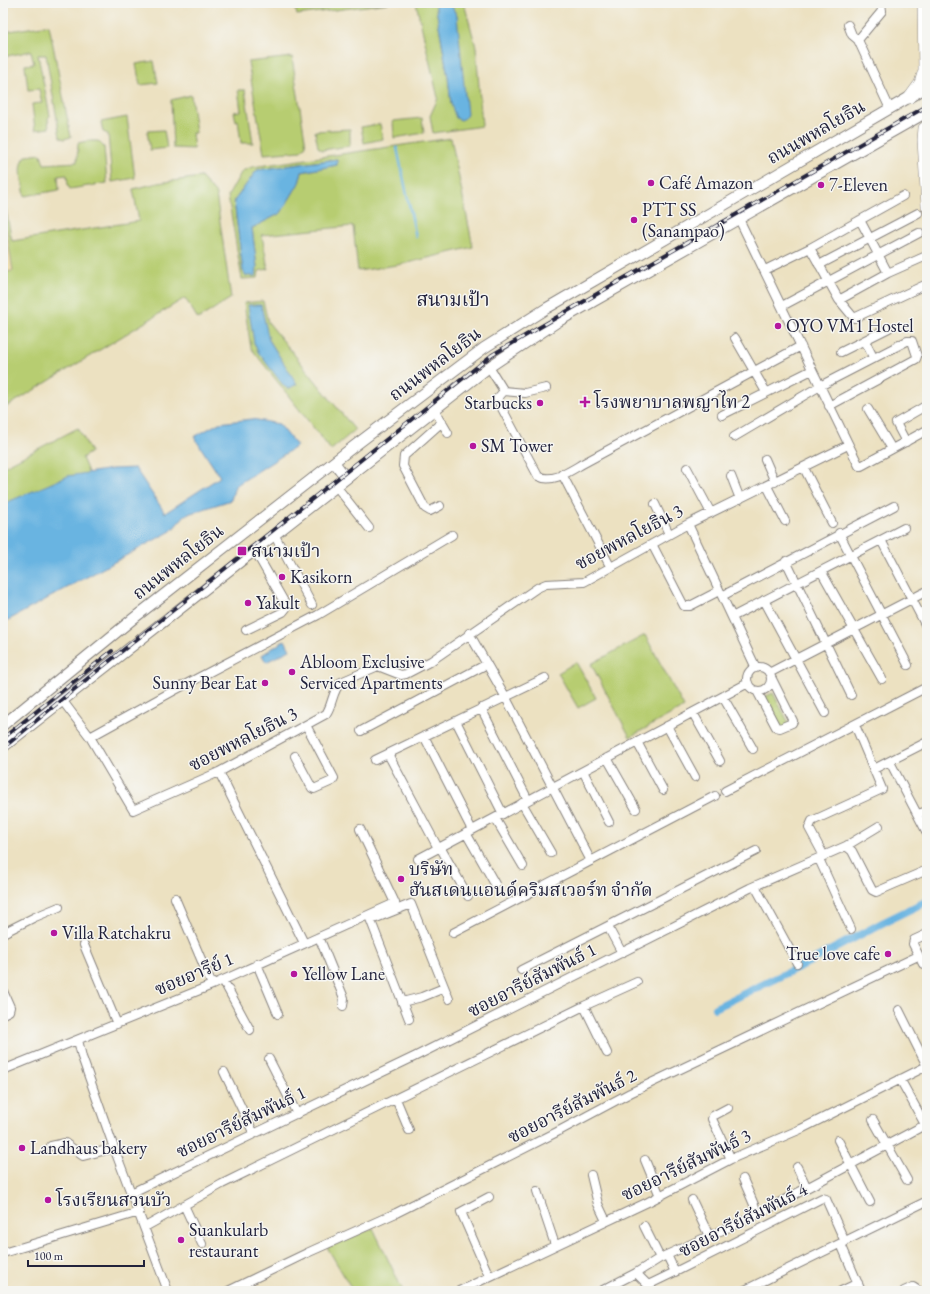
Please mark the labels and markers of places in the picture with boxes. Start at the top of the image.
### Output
place label: Café Amazon [659,171,754,194]
place label: 7-Eleven [829,173,889,196]
marker: Café Amazon [646,178,656,188]
marker: 7-Eleven [816,180,826,190]
place label: PTT SS (Sanampao) [642,198,725,242]
marker: PTT SS (Sanampao) [629,215,639,225]
place label: OYO VM1 Hostel [786,314,914,337]
marker: OYO VM1 Hostel [773,321,783,331]
place label: โรงพยาบาลพญาไท 2 [593,389,750,413]
place label: Starbucks [464,391,532,414]
marker: โรงพยาบาลพญาไท 2 [579,396,591,408]
marker: Starbucks [535,398,545,408]
place label: SM Tower [481,434,553,457]
marker: SM Tower [468,441,478,451]
place label: สนามเป้า [251,539,320,562]
marker: สนามเป้า [236,545,248,557]
place label: Kasikorn [290,565,353,588]
marker: Kasikorn [277,572,287,582]
place label: Yakult [256,591,300,614]
marker: Yakult [243,598,253,608]
place label: Abloom Exclusive Serviced Apartments [299,650,443,694]
marker: Abloom Exclusive Serviced Apartments [287,667,297,677]
place label: Sunny Bear Eat [152,671,257,694]
marker: Sunny Bear Eat [260,678,270,688]
place label: บริษัท ฮันสเดนแอนด์คริมสเวอร์ท จำกัด [409,857,652,901]
marker: บริษัท ฮันสเดนแอนด์คริมสเวอร์ท จำกัด [396,874,406,884]
place label: Villa Ratchakru [62,921,171,944]
marker: Villa Ratchakru [49,928,59,938]
place label: True love cafe [786,942,880,965]
marker: True love cafe [883,949,893,959]
place label: Yellow Lane [302,962,385,985]
marker: Yellow Lane [289,969,299,979]
place label: Landhaus bakery [30,1136,147,1159]
marker: Landhaus bakery [17,1143,27,1153]
place label: โรงเรียนสวนบัว [55,1187,171,1211]
marker: โรงเรียนสวนบัว [43,1195,53,1205]
place label: Suankularb restaurant [189,1218,268,1262]
marker: Suankularb restaurant [176,1235,186,1245]

